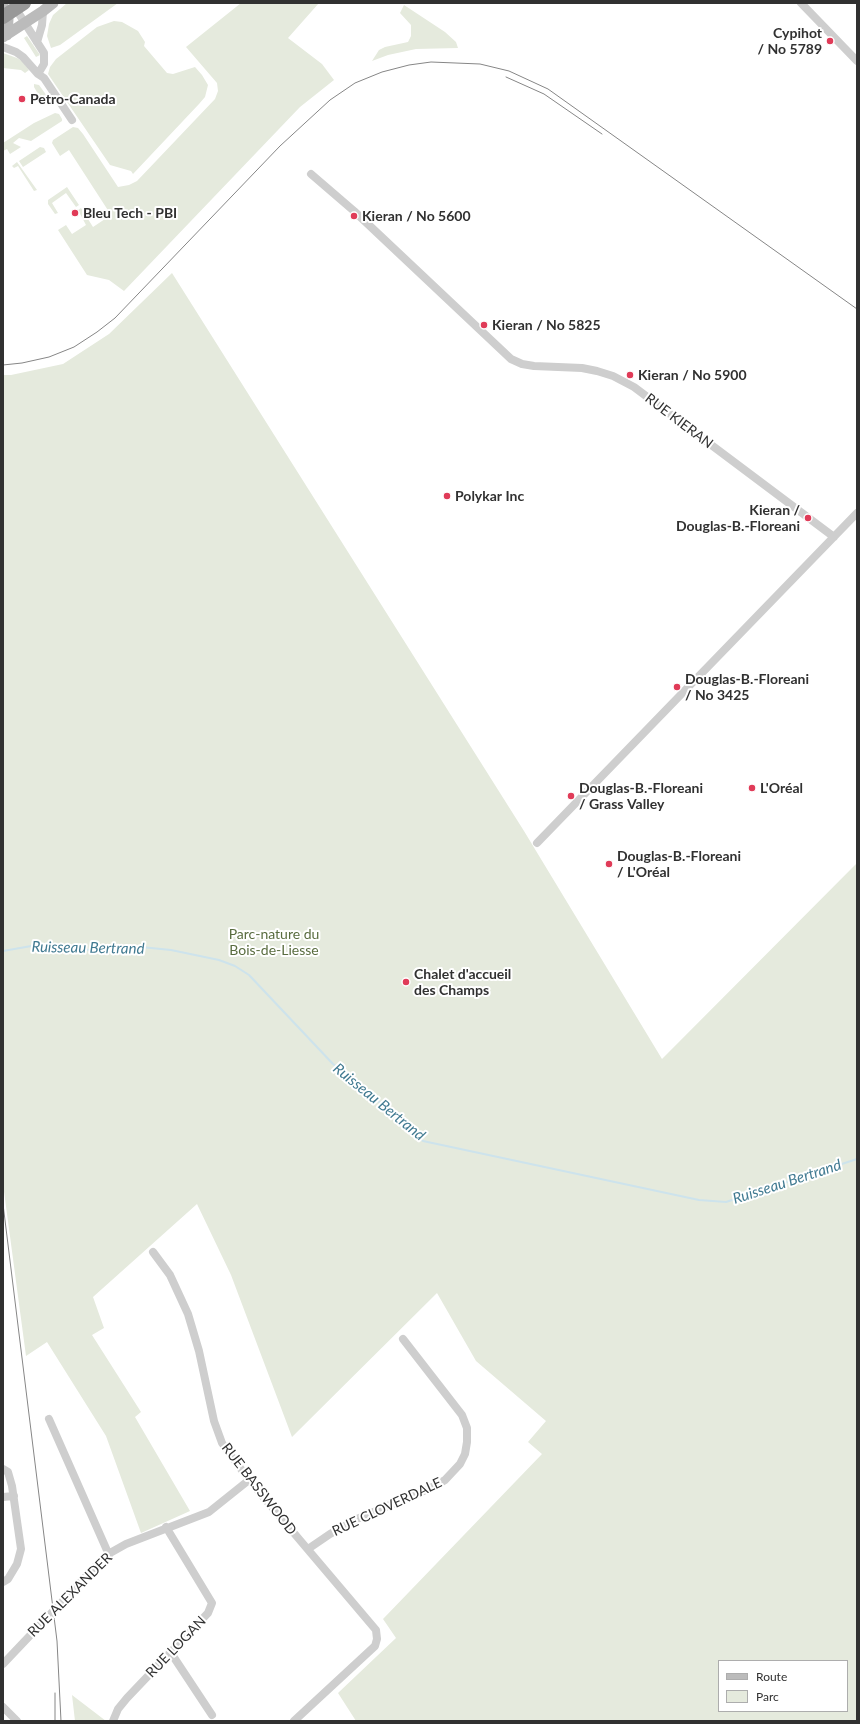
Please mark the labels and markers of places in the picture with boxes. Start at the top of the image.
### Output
place label: Cypihot / No 5789 [758,25,822,58]
marker: Cypihot / No 5789 [825,36,835,46]
place label: Petro-Canada [30,91,116,107]
marker: Petro-Canada [17,94,27,104]
place label: Bleu Tech - PBI [83,205,177,221]
marker: Bleu Tech - PBI [70,208,80,218]
place label: Kieran / No 5600 [362,208,471,224]
marker: Kieran / No 5600 [349,211,359,221]
place label: Kieran / No 5825 [492,317,601,333]
marker: Kieran / No 5825 [479,320,489,330]
place label: Kieran / No 5900 [638,367,747,383]
marker: Kieran / No 5900 [625,370,635,380]
place label: Polykar Inc [455,488,524,504]
marker: Polykar Inc [442,491,452,501]
place label: Kieran / Douglas-B.-Floreani [676,502,800,534]
marker: Kieran / Douglas-B.-Floreani [803,513,813,523]
place label: Douglas-B.-Floreani / No 3425 [685,671,809,704]
marker: Douglas-B.-Floreani / No 3425 [672,682,682,692]
place label: Douglas-B.-Floreani / Grass Valley [579,780,703,812]
place label: L'Oréal [760,780,803,796]
marker: L'Oréal [747,783,757,793]
marker: Douglas-B.-Floreani / Grass Valley [566,791,576,801]
place label: Douglas-B.-Floreani / L'Oréal [617,848,741,880]
marker: Douglas-B.-Floreani / L'Oréal [604,859,614,869]
place label: Chalet d'accueil des Champs [414,966,511,998]
marker: Chalet d'accueil des Champs [401,977,411,987]

